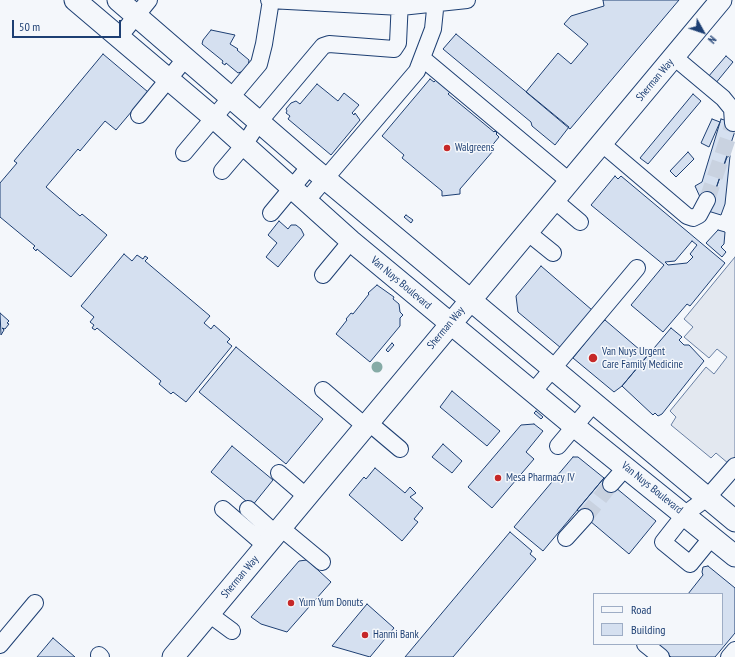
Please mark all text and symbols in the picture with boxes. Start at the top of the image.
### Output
scale bar [14,12,123,38]
north arrow [683,12,723,52]
text: 50 m [19,19,40,34]
text: N [705,33,719,46]
street label: Sherman Way [633,56,677,104]
place label: Walgreens [455,141,494,155]
marker: Walgreens [442,143,452,153]
street label: Van Nuys Boulevard [368,254,434,312]
street label: Sherman Way [424,304,468,352]
place label: Van Nuys Urgent Care Family Medicine [602,345,683,371]
marker: Van Nuys Urgent Care Family Medicine [587,352,599,364]
street label: Van Nuys Boulevard [619,459,685,517]
place label: Mesa Pharmacy IV [506,471,575,485]
marker: Mesa Pharmacy IV [493,473,503,483]
street label: Sherman Way [218,553,262,601]
legend [593,593,723,645]
place label: Yum Yum Donuts [299,596,363,610]
marker: Yum Yum Donuts [286,598,296,608]
text: Road [631,602,651,617]
text: Building [631,622,666,637]
place label: Hanmi Bank [373,628,419,642]
marker: Hanmi Bank [360,630,370,640]

